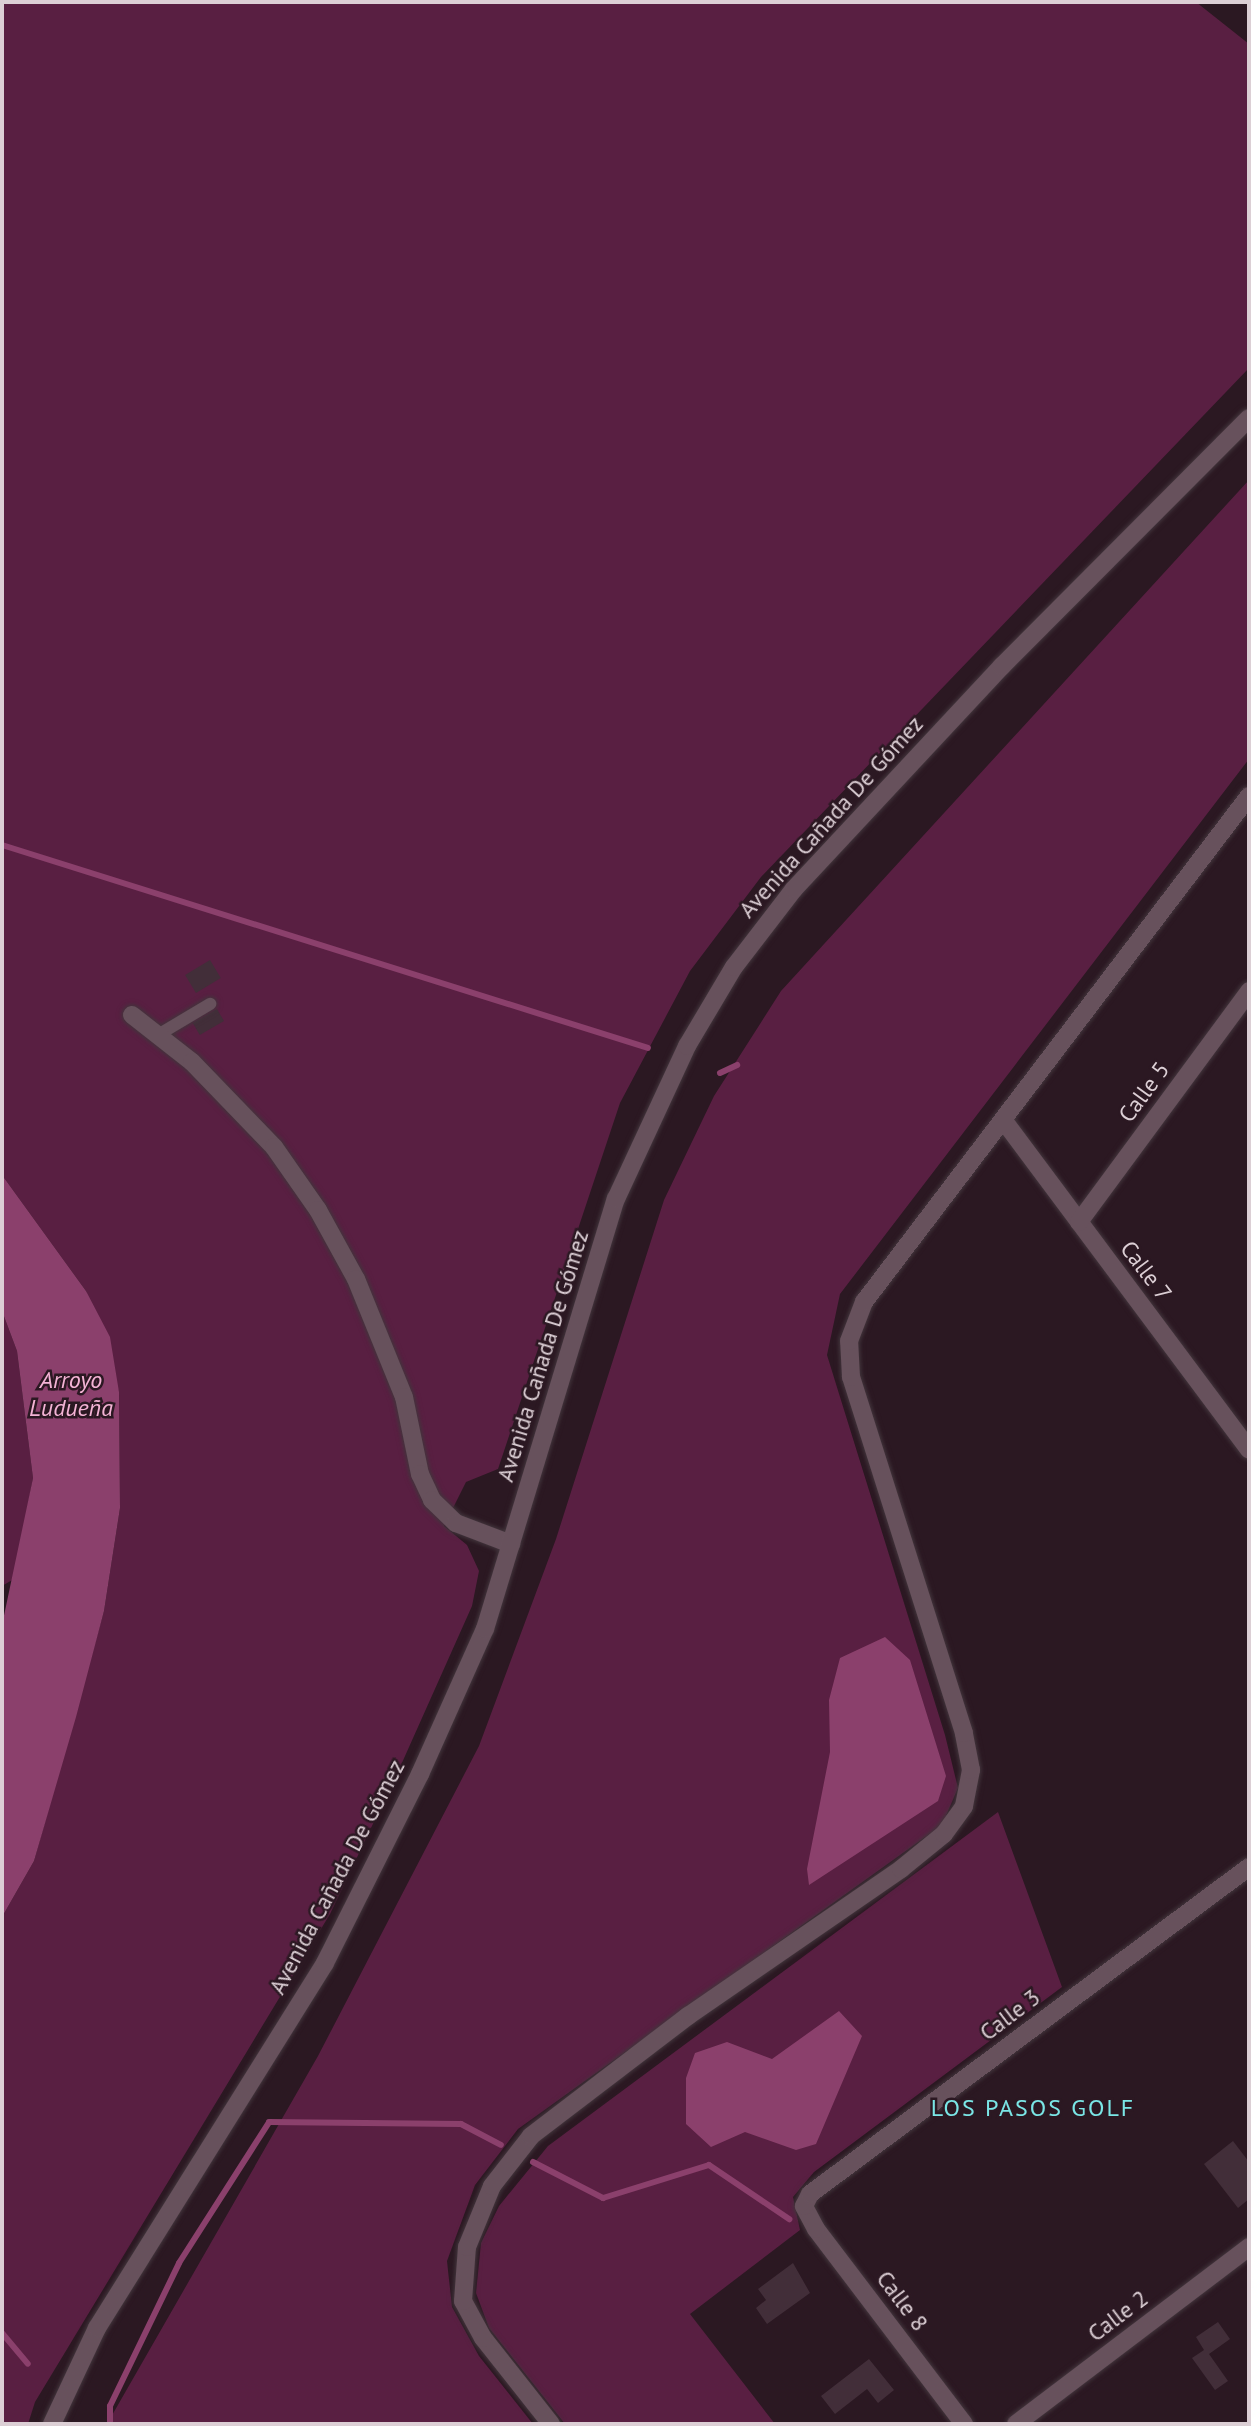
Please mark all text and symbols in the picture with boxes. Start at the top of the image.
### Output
street label: Avenida Cañada De Gómez [733,711,929,923]
street label: Calle 5 [1113,1056,1175,1128]
street label: Avenida Cañada De Gómez [492,1227,594,1485]
street label: Calle 7 [1115,1236,1177,1306]
water label: Arroyo Ludueña [29,1366,113,1422]
street label: Avenida Cañada De Gómez [263,1755,411,1999]
street label: Calle 3 [975,1984,1045,2046]
district label: LOS PASOS GOLF [932,2094,1134,2122]
street label: Calle 8 [871,2266,933,2336]
street label: Calle 2 [1083,2285,1153,2347]

